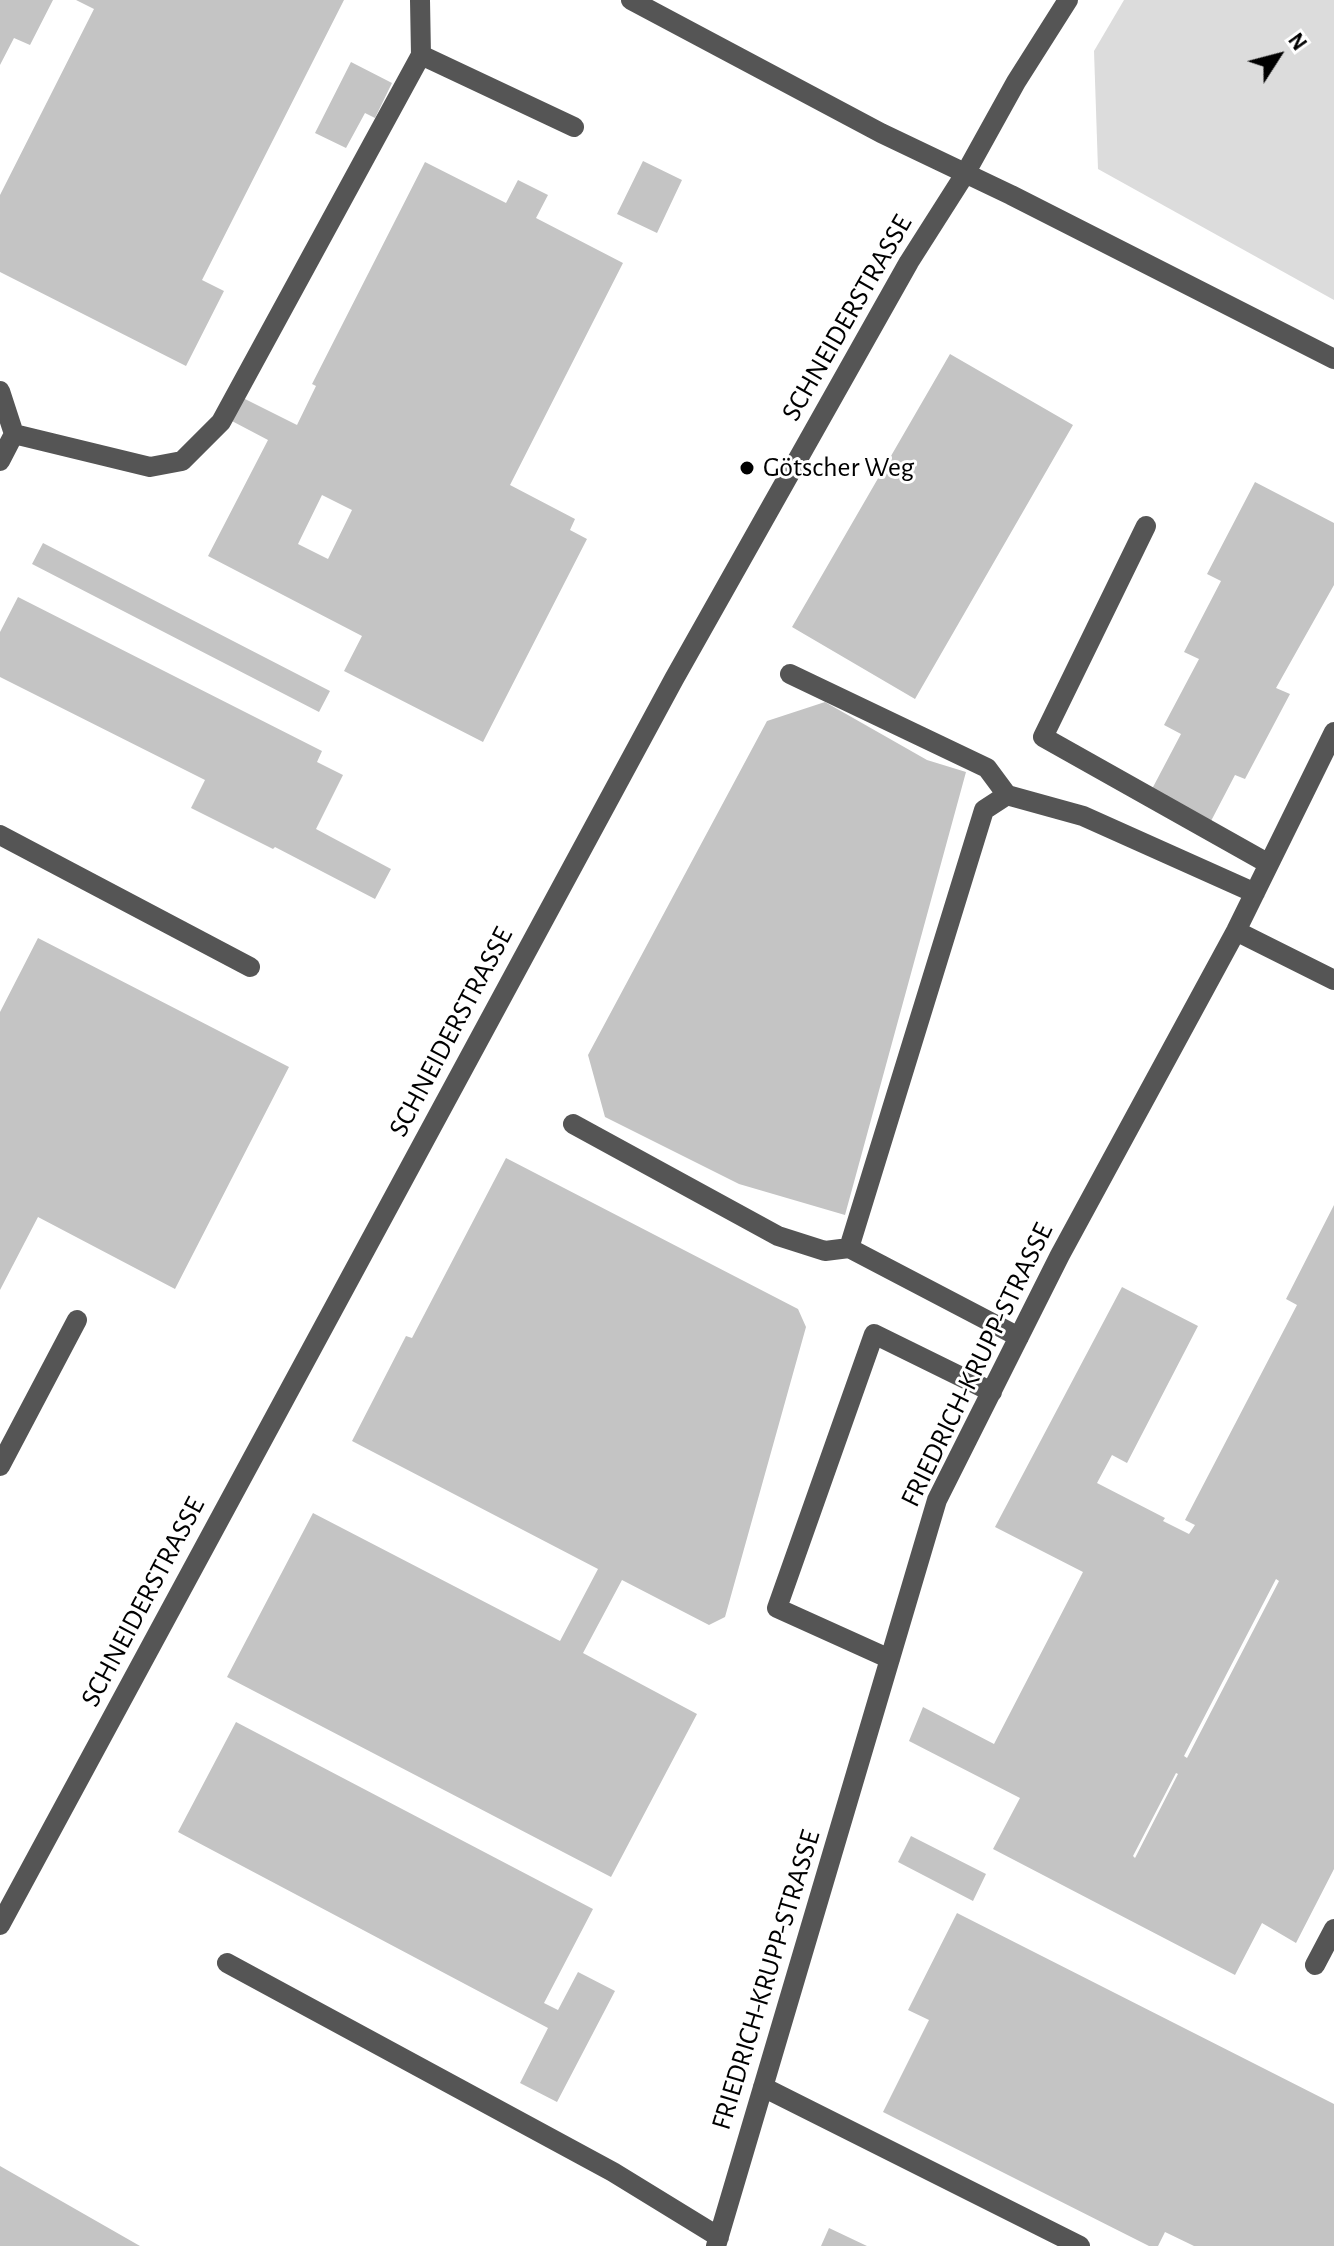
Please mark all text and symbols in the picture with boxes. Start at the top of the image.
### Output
north arrow [1238,16,1318,96]
text: N [1284,29,1311,55]
street label: SCHNEIDERSTRASSE [774,209,920,427]
place label: Götscher Weg [763,451,914,485]
marker: Götscher Weg [738,459,756,477]
street label: SCHNEIDERSTRASSE [382,922,520,1142]
street label: FRIEDRICH-KRUPP-STRASSE [894,1218,1060,1512]
street label: SCHNEIDERSTRASSE [74,1492,212,1712]
street label: FRIEDRICH-KRUPP-STRASSE [704,1826,828,2134]

